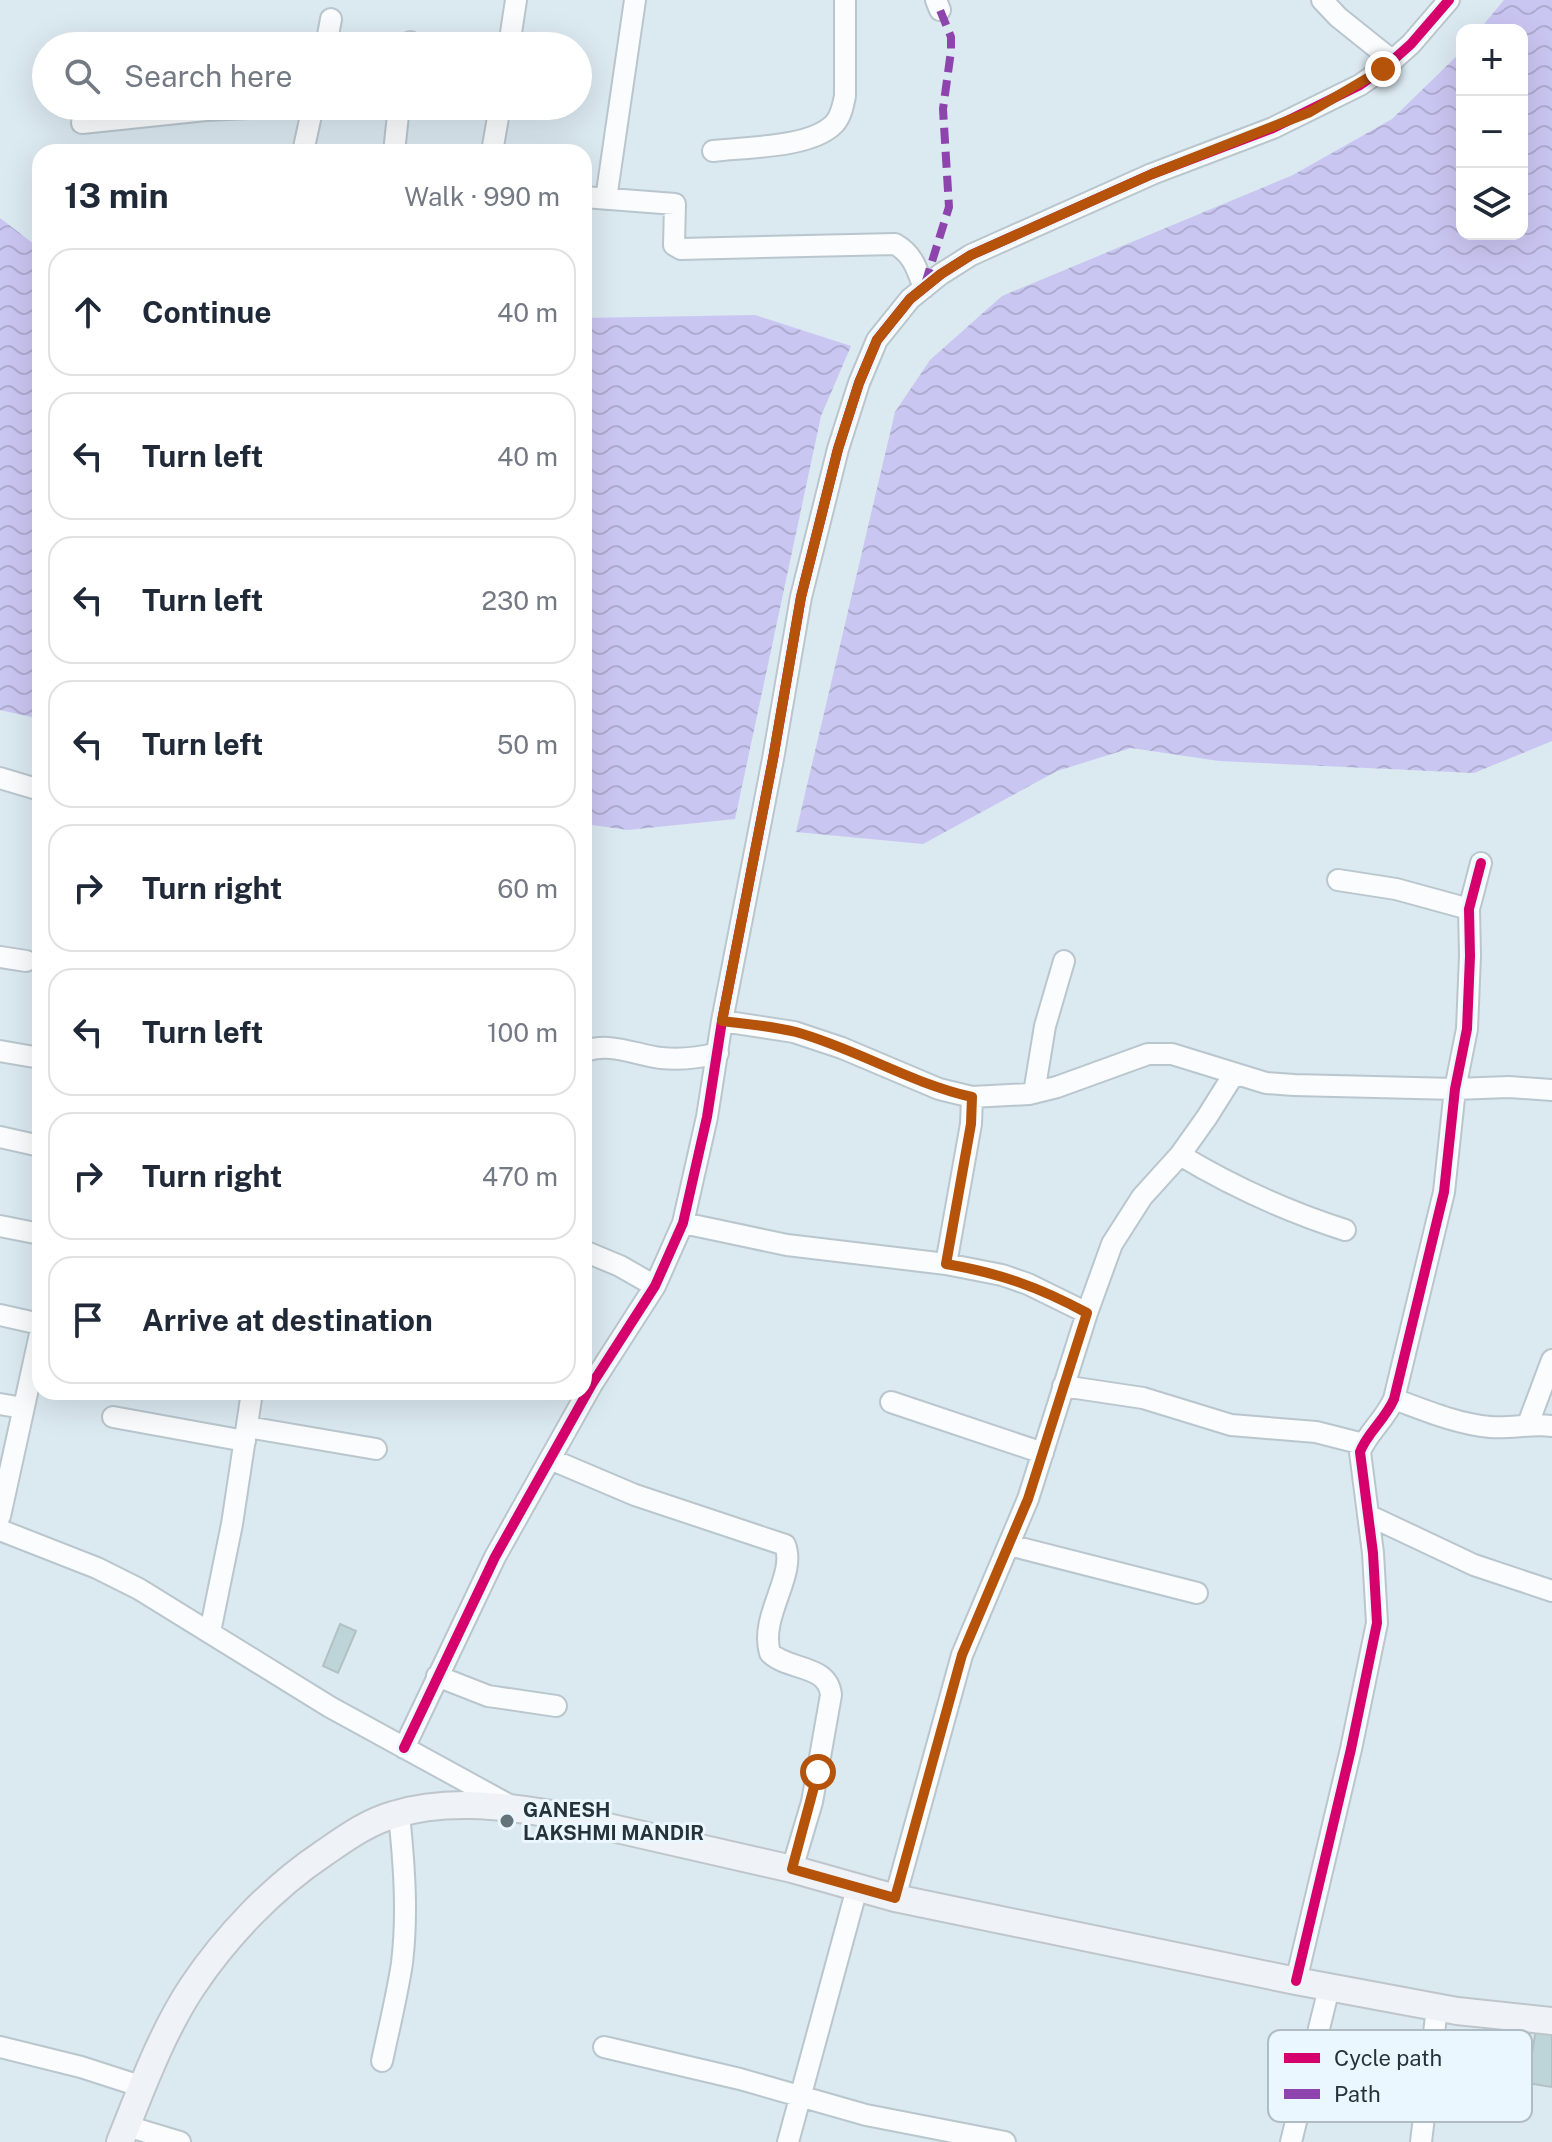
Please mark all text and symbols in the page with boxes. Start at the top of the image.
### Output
map controls [1456,24,1528,240]
button: + [1456,24,1528,96]
search box [32,32,592,120]
route end [1365,51,1401,87]
icon: search [60,54,104,98]
text: Search here [124,58,292,94]
button: − [1456,96,1528,168]
button: layers [1456,168,1528,240]
text: 13 min [64,176,169,216]
text: Walk · 990 m [404,181,560,212]
icon: ahead [66,290,110,334]
text: Continue [142,294,272,330]
text: 40 m [497,297,558,328]
icon: left [66,434,110,478]
text: Turn left [142,438,263,474]
text: 40 m [497,441,558,472]
icon: left [66,578,110,622]
text: Turn left [142,582,263,618]
text: 230 m [482,585,558,616]
icon: left [66,722,110,766]
text: Turn left [142,726,263,762]
text: 50 m [497,729,558,760]
icon: right [66,866,110,910]
text: Turn right [142,870,282,906]
text: 60 m [497,873,558,904]
icon: left [66,1010,110,1054]
text: Turn left [142,1014,263,1050]
text: 100 m [487,1017,558,1048]
icon: right [66,1154,110,1198]
text: Turn right [142,1158,282,1194]
text: 470 m [482,1161,558,1192]
icon: arrive [66,1298,110,1342]
text: Arrive at destination [142,1302,433,1338]
route start [800,1754,836,1790]
place label: GANESH LAKSHMI MANDIR [523,1798,704,1845]
marker: GANESH LAKSHMI MANDIR [498,1812,516,1830]
legend [1268,2030,1532,2122]
text: Cycle path [1334,2045,1442,2071]
text: Path [1334,2081,1381,2107]

